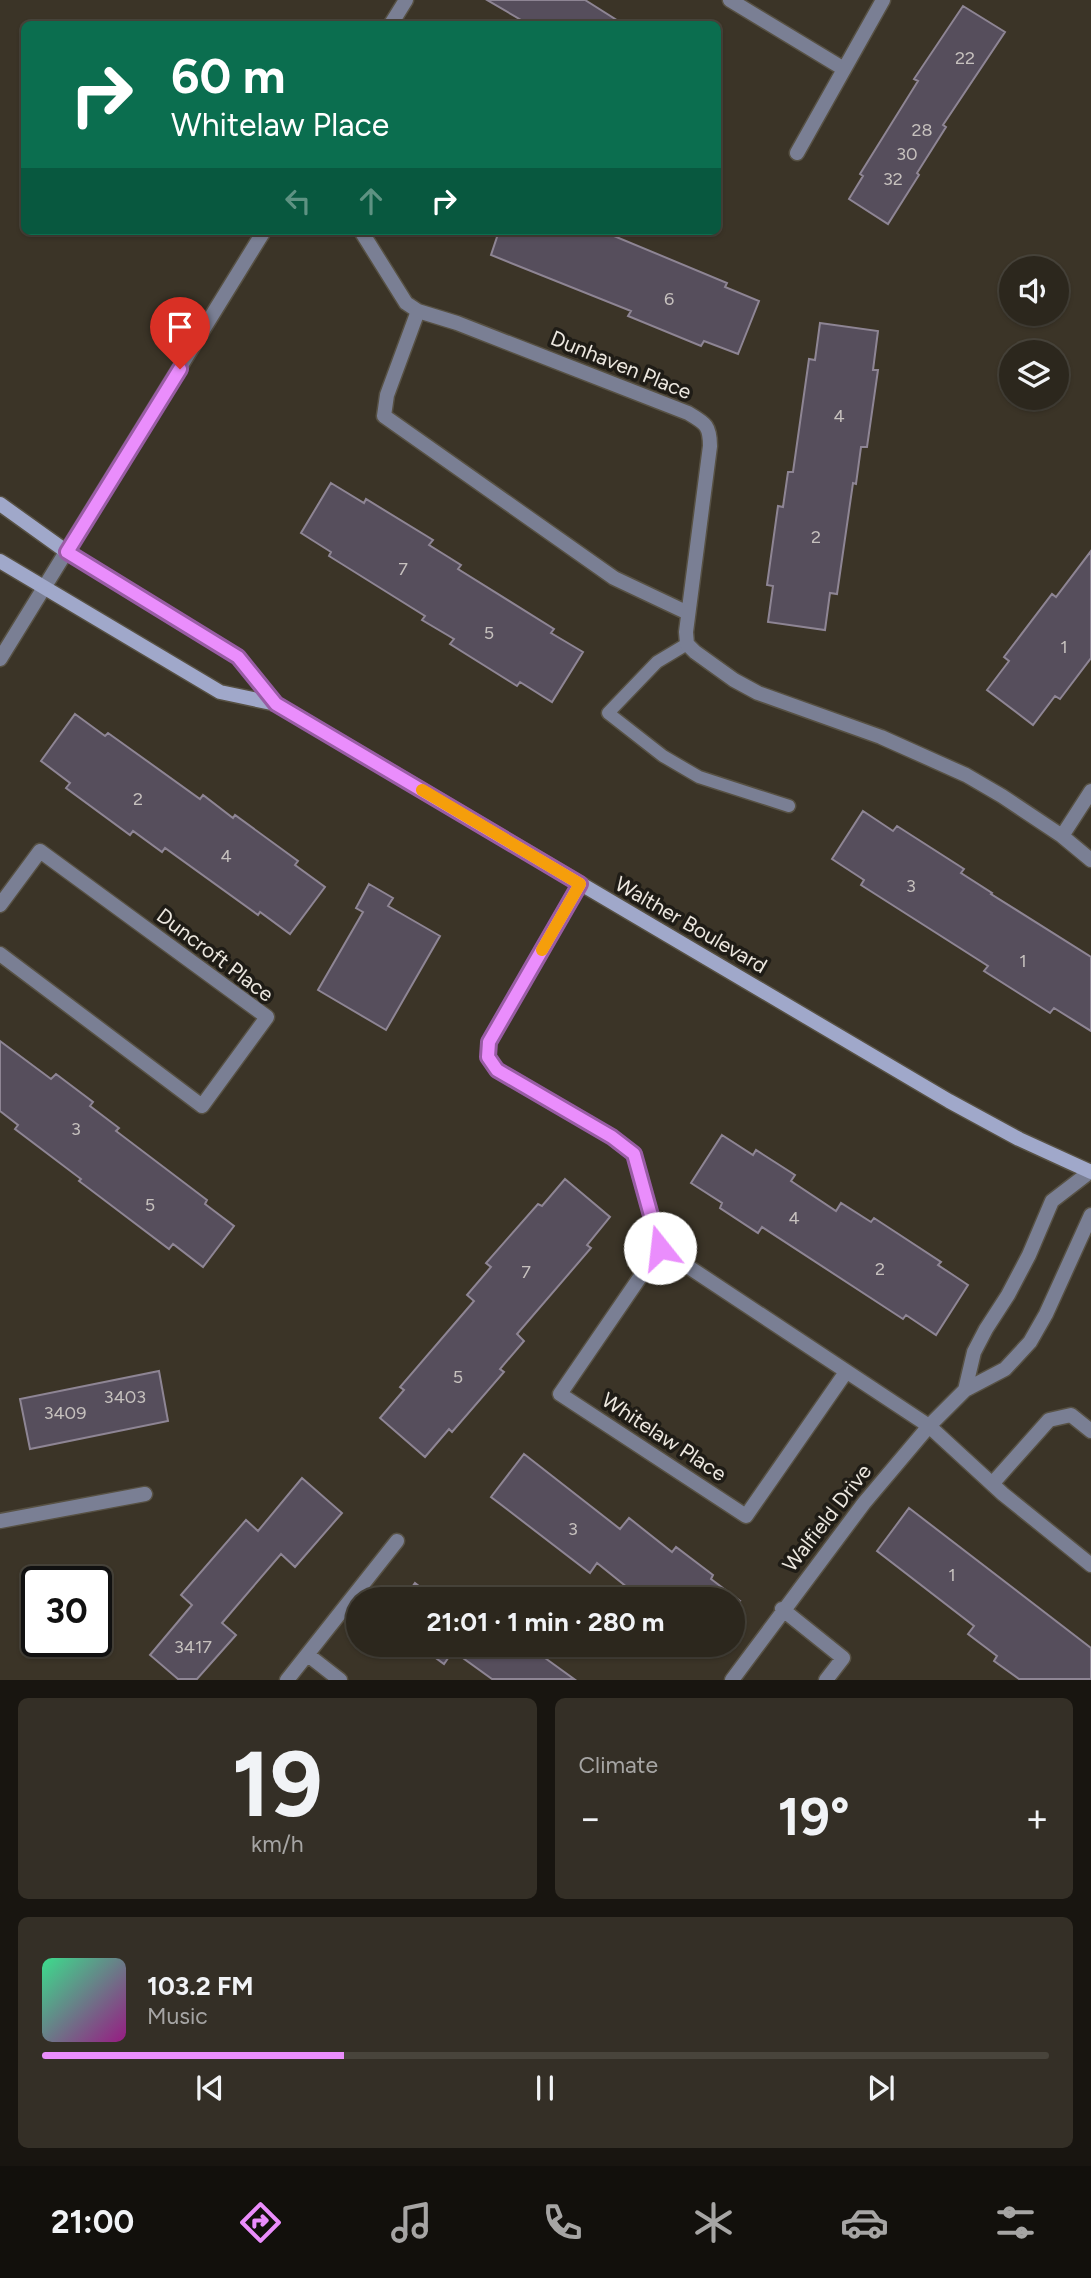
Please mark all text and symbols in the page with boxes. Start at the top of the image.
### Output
text: 60 m [171,46,286,105]
house number: 22 [955,47,975,69]
icon: right [56,49,147,140]
text: Whitelaw Place [171,106,389,144]
house number: 28 [911,119,933,141]
house number: 30 [896,143,918,165]
house number: 32 [883,168,903,190]
icon: left [279,182,317,220]
icon: ahead [352,182,390,220]
icon: right [425,182,463,220]
map controls [999,256,1069,410]
button: sound [999,256,1069,326]
house number: 6 [664,288,674,310]
pin [150,297,210,369]
icon: arrive [161,308,199,346]
street label: Dunhaven Place [547,325,695,404]
button: layers [999,340,1069,410]
house number: 4 [833,405,845,427]
house number: 2 [811,526,821,548]
house number: 7 [398,558,408,580]
house number: 5 [484,622,494,644]
house number: 1 [1060,636,1068,658]
house number: 2 [133,788,143,810]
house number: 4 [220,845,232,867]
street label: Walther Boulevard [611,871,772,978]
house number: 3 [906,875,916,897]
street label: Duncroft Place [152,903,279,1007]
house number: 1 [1019,950,1027,972]
house number: 3 [71,1118,81,1140]
house number: 5 [145,1194,155,1216]
house number: 4 [788,1207,800,1229]
position arrow [623,1211,697,1285]
house number: 2 [875,1258,885,1280]
house number: 7 [521,1261,531,1283]
house number: 5 [453,1366,463,1388]
house number: 3403 [104,1386,146,1408]
street label: Whitelaw Place [597,1387,731,1486]
house number: 3409 [44,1402,86,1424]
street label: Walfield Drive [777,1459,876,1576]
house number: 3 [568,1518,578,1540]
house number: 1 [948,1564,956,1586]
speed limit sign: 30 [21,1566,112,1657]
text: 21:01 · 1 min · 280 m [426,1606,665,1638]
house number: 3417 [174,1636,212,1658]
text: 19 [232,1730,323,1839]
text: Climate [579,1751,658,1779]
text: 19° [778,1786,850,1848]
text: − [579,1795,602,1841]
text: + [1025,1795,1049,1841]
text: km/h [251,1830,304,1858]
text: 103.2 FM [147,1970,254,2002]
text: Music [147,2002,208,2030]
icon: previous [191,2069,229,2107]
icon: pause [526,2069,564,2107]
icon: next [862,2069,900,2107]
icon: directions [236,2198,285,2247]
icon: music [387,2198,436,2247]
icon: phone [538,2198,587,2247]
icon: climate [689,2198,738,2247]
icon: car [840,2198,889,2247]
icon: filters [991,2198,1040,2247]
text: 21:00 [51,2203,134,2241]

